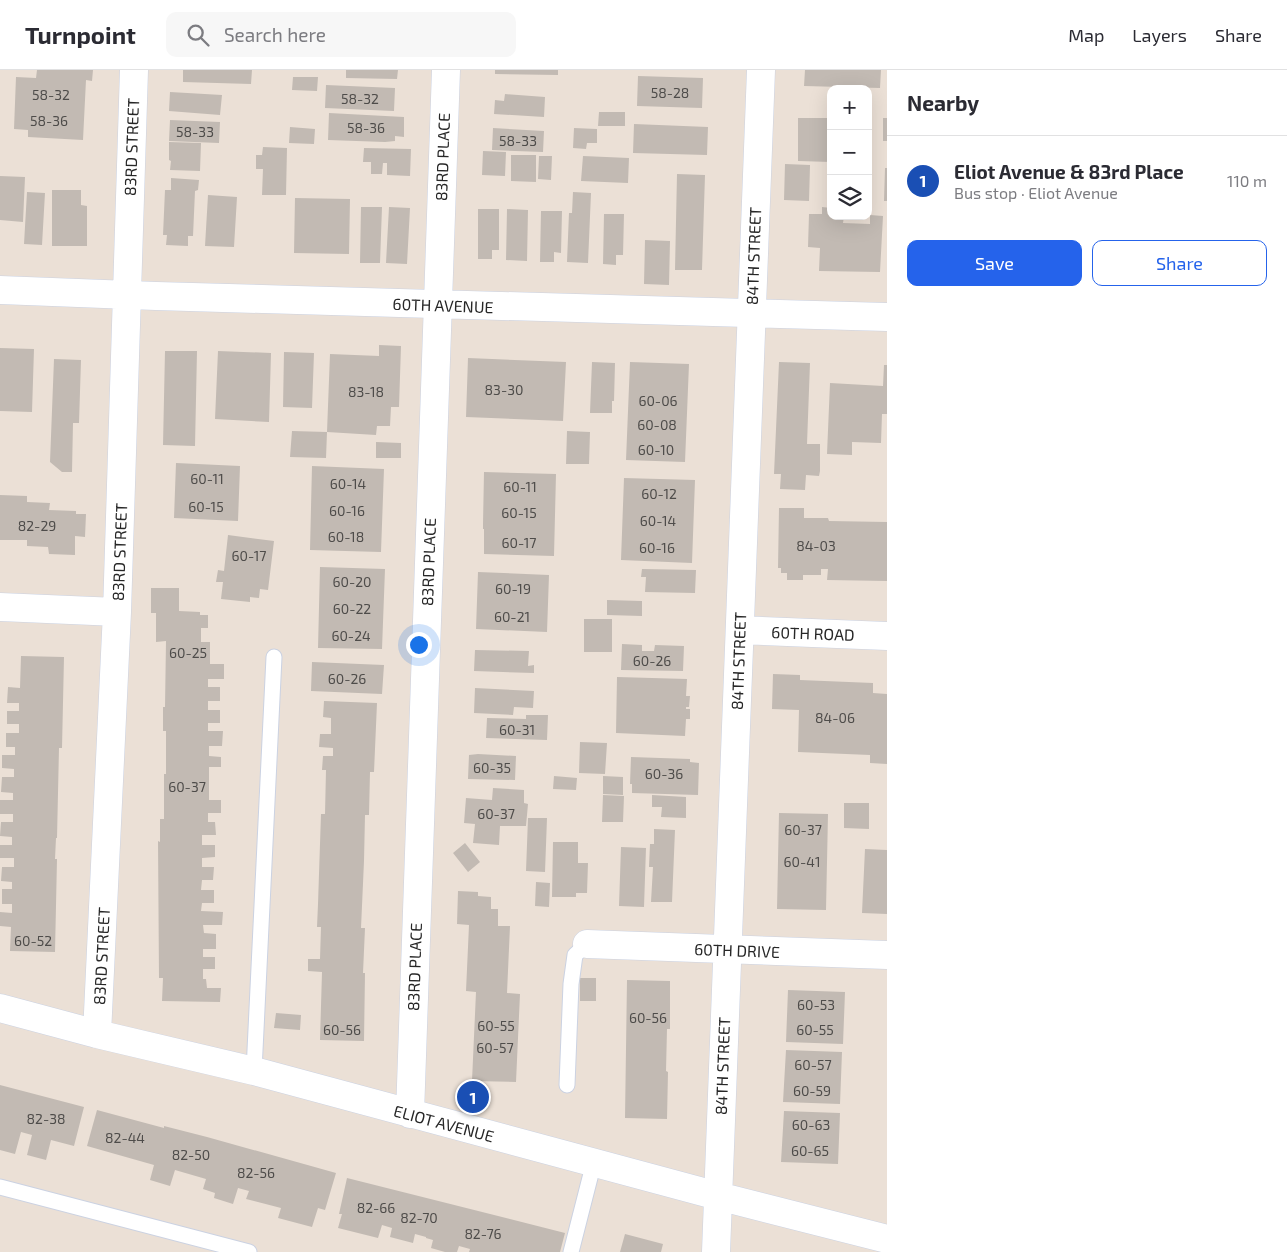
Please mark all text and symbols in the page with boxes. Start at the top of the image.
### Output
search box [166,12,516,57]
text: Turnpoint [25,20,136,49]
icon: search [184,21,212,49]
text: Search here [224,23,326,46]
text: Map [1068,24,1104,46]
text: Layers [1132,24,1187,46]
text: Share [1215,24,1262,46]
house number: 58-28 [651,84,689,101]
map controls [827,85,872,220]
button: + [827,85,872,130]
house number: 58-32 [32,86,70,103]
house number: 58-32 [341,90,379,107]
text: Nearby [907,90,979,115]
street label: 83RD STREET [120,98,142,196]
house number: 58-36 [30,112,68,129]
street label: 83RD PLACE [431,112,453,201]
house number: 58-36 [347,119,385,136]
house number: 58-33 [176,123,214,140]
button: − [827,130,872,175]
house number: 58-33 [499,132,537,149]
text: Eliot Avenue & 83rd Place [954,160,1184,183]
text: 1 [920,171,926,190]
text: 110 m [1227,171,1267,190]
button: layers [827,175,872,220]
text: Bus stop · Eliot Avenue [954,183,1118,202]
street label: 84TH STREET [742,207,764,305]
button: Save [907,240,1082,286]
button: Share [1092,240,1267,286]
street label: 60TH AVENUE [392,294,494,316]
house number: 83-30 [485,381,523,398]
house number: 83-18 [348,383,384,400]
house number: 60-06 [638,392,678,409]
house number: 60-08 [637,416,677,433]
house number: 60-10 [638,441,674,458]
house number: 60-11 [190,470,224,487]
house number: 60-14 [330,475,366,492]
house number: 60-11 [503,478,537,495]
house number: 60-12 [641,485,677,502]
house number: 60-15 [188,498,224,515]
house number: 60-16 [329,502,365,519]
street label: 83RD STREET [108,503,130,601]
house number: 60-15 [501,504,537,521]
house number: 60-14 [640,512,676,529]
house number: 82-29 [18,517,56,534]
street label: 83RD PLACE [417,517,439,606]
house number: 60-18 [328,528,364,545]
house number: 60-17 [501,534,537,551]
house number: 84-03 [796,537,836,554]
house number: 60-16 [639,539,675,556]
house number: 60-17 [231,547,267,564]
house number: 60-20 [332,573,372,590]
house number: 60-19 [495,580,531,597]
house number: 60-22 [333,600,371,617]
house number: 60-21 [494,608,530,625]
street label: 84TH STREET [727,612,749,710]
street label: 60TH ROAD [771,622,855,644]
house number: 60-24 [331,627,371,644]
your location [406,632,432,658]
house number: 60-25 [169,644,207,661]
house number: 60-26 [633,652,671,669]
house number: 60-26 [328,670,366,687]
house number: 84-06 [815,709,855,726]
house number: 60-31 [499,721,535,738]
house number: 60-35 [473,759,511,776]
house number: 60-36 [645,765,683,782]
house number: 60-37 [168,778,206,795]
house number: 60-37 [477,805,515,822]
house number: 60-37 [784,821,822,838]
house number: 60-41 [784,853,820,870]
street label: 83RD STREET [89,907,113,1005]
street label: 83RD PLACE [403,922,425,1011]
house number: 60-52 [14,932,52,949]
street label: 60TH DRIVE [694,939,780,961]
house number: 60-53 [797,996,835,1013]
house number: 60-56 [629,1009,667,1026]
house number: 60-55 [477,1017,515,1034]
street label: 84TH STREET [711,1017,733,1115]
house number: 60-56 [323,1021,361,1038]
house number: 60-55 [796,1021,834,1038]
house number: 60-57 [476,1039,514,1056]
house number: 60-57 [794,1056,832,1073]
pin: 1 [457,1078,489,1116]
house number: 60-59 [793,1082,831,1099]
street label: ELIOT AVENUE [392,1100,496,1146]
house number: 82-38 [27,1110,65,1127]
house number: 60-63 [792,1116,830,1133]
house number: 82-44 [105,1129,145,1146]
house number: 60-65 [791,1142,829,1159]
house number: 82-50 [172,1146,210,1163]
house number: 82-56 [237,1164,275,1181]
house number: 82-66 [357,1199,395,1216]
house number: 82-70 [400,1209,438,1226]
house number: 82-76 [464,1225,502,1242]

